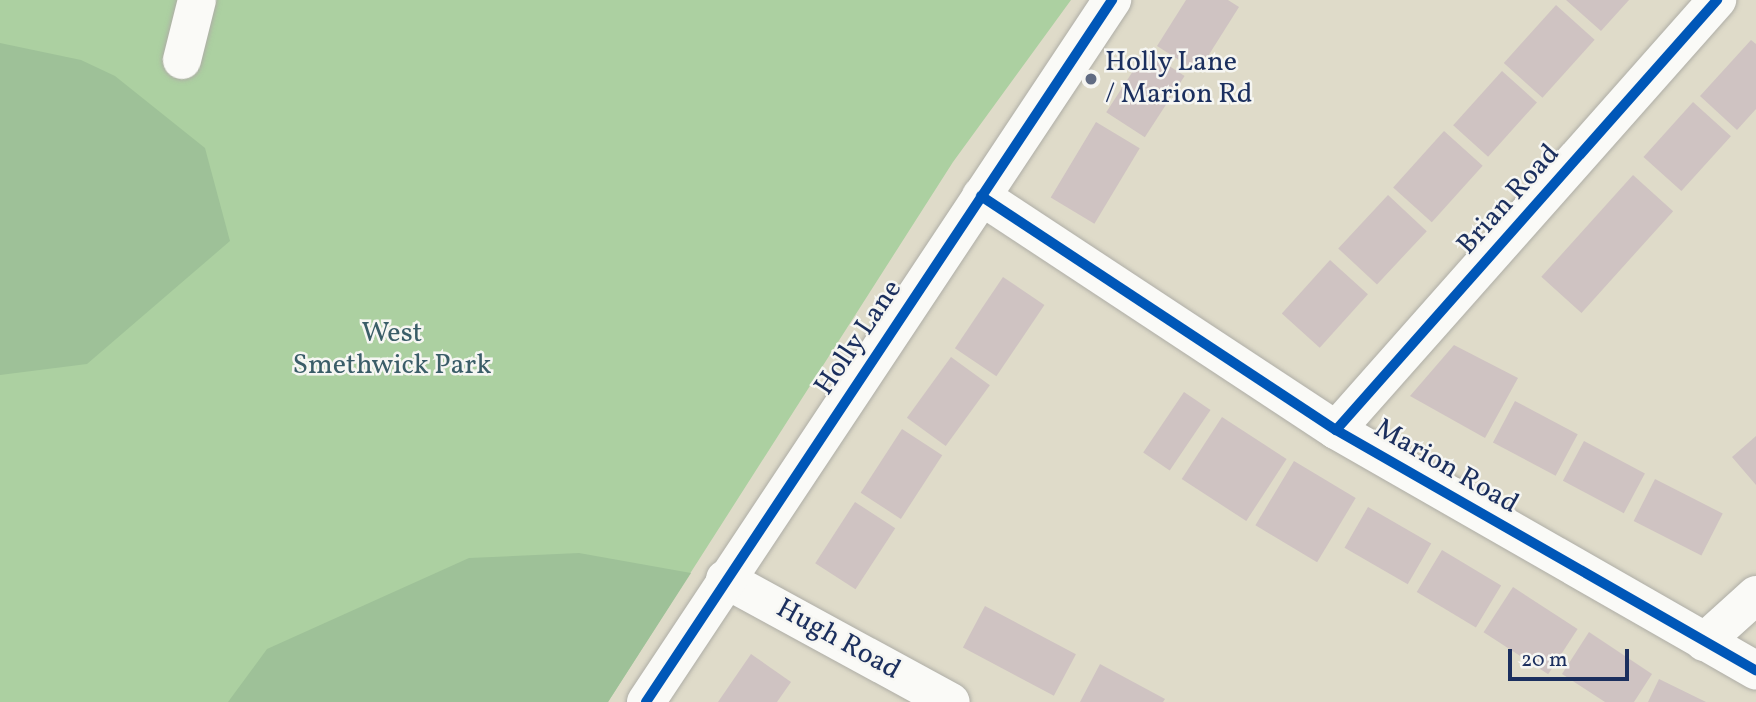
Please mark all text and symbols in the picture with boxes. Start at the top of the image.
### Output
place label: Holly Lane / Marion Rd [1105,46,1253,112]
marker: Holly Lane / Marion Rd [1083,71,1099,87]
street label: Brian Road [1451,138,1567,262]
street label: Holly Lane [808,274,910,402]
park label: West Smethwick Park [293,317,491,383]
street label: Marion Road [1368,412,1524,522]
street label: Hugh Road [770,592,906,688]
scale bar [1511,636,1632,680]
text: 20 m [1521,646,1567,675]

